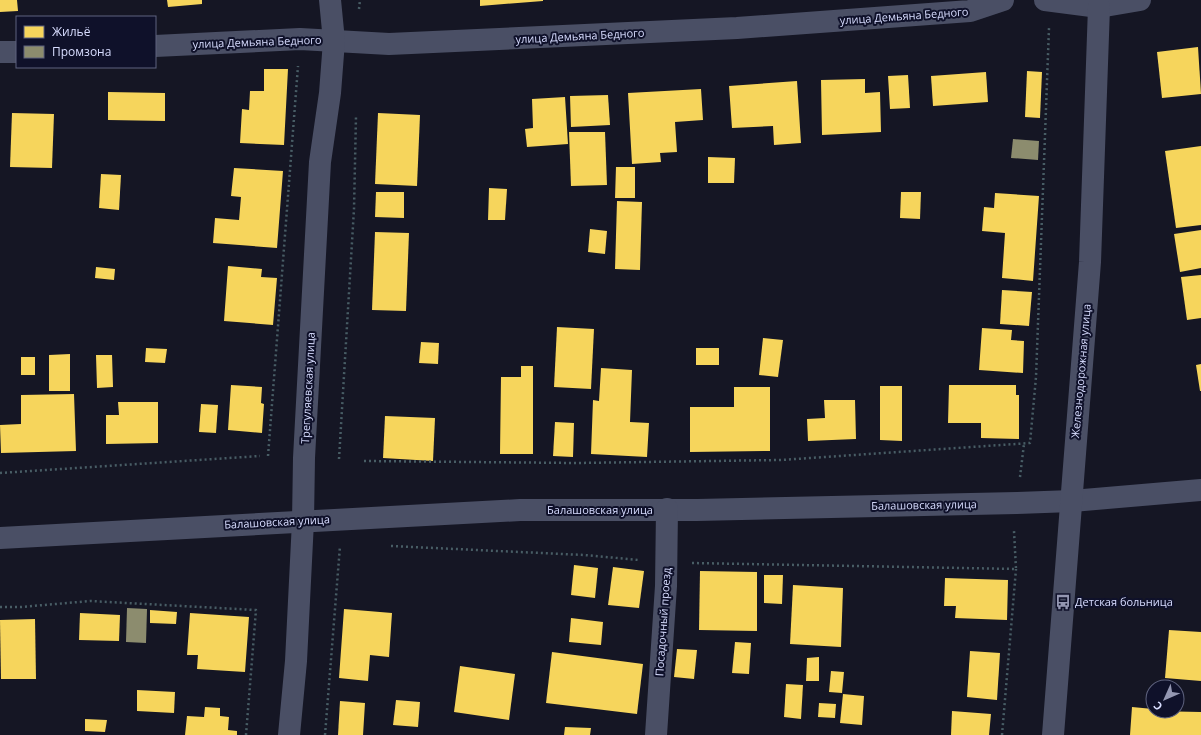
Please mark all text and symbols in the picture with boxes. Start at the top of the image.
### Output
street label: улица Демьяна Бедного [839,3,969,27]
legend [16,16,156,68]
text: Жильё [52,23,91,40]
street label: улица Демьяна Бедного [515,25,645,46]
street label: улица Демьяна Бедного [192,32,322,51]
text: Промзона [52,43,111,60]
street label: Железнодорожная улица [1067,303,1094,439]
street label: Трегуляевская улица [297,332,318,444]
street label: Балашовская улица [871,496,977,513]
street label: Балашовская улица [547,502,653,517]
street label: Балашовская улица [224,511,330,532]
street label: Посадочный проезд [651,566,674,677]
bus stop icon: Детская больница [1054,593,1072,611]
place label: Детская больница [1075,594,1173,609]
north arrow [1145,679,1185,719]
text: С [1150,699,1165,714]

